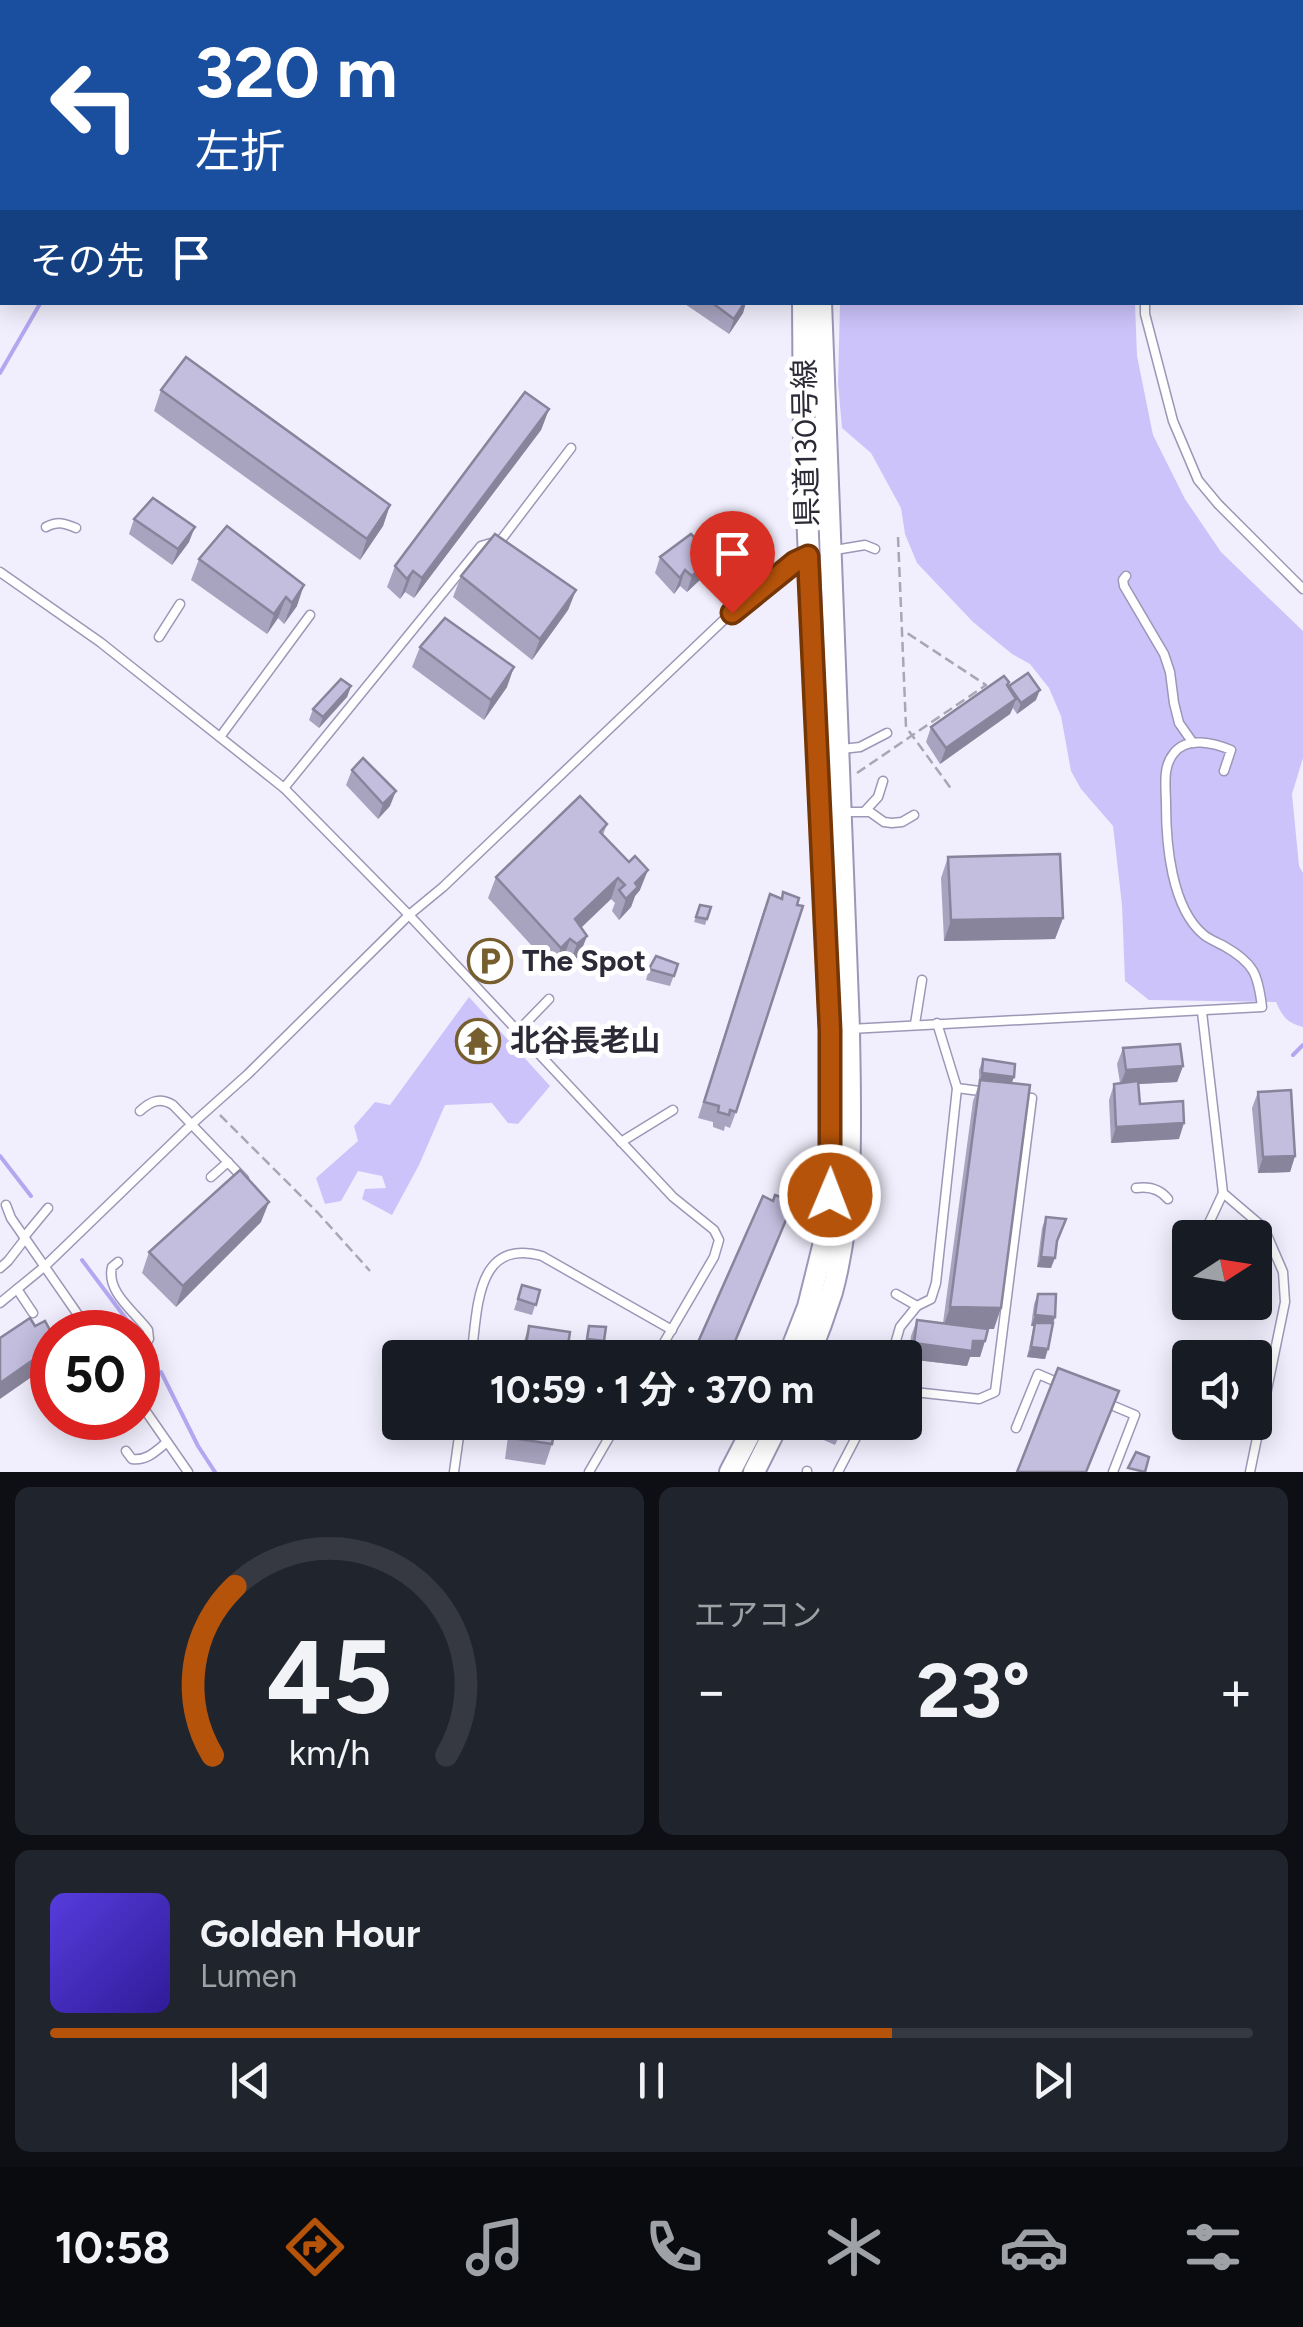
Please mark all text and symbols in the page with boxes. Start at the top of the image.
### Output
text: 320 m [195,30,398,115]
icon: left [30,40,160,170]
text: 左折 [195,124,285,178]
icon: arrive [164,230,219,285]
text: その先 [30,238,144,284]
street label: 県道130号線 [786,359,825,527]
pin [690,511,775,614]
icon: arrive [705,526,760,581]
parking icon: The Spot [467,938,513,984]
place label: The Spot [522,942,646,979]
temple icon: 北谷長老山 [455,1018,501,1064]
place label: 北谷長老山 [510,1022,660,1059]
position arrow [778,1143,882,1247]
north arrow [1172,1220,1272,1320]
map controls [1172,1220,1272,1440]
speed limit sign: 50 [30,1310,160,1440]
button: sound [1172,1340,1272,1440]
text: 10:59 · 1 分 · 370 m [490,1367,814,1413]
text: エアコン [694,1596,822,1634]
text: 45 [266,1614,393,1739]
text: 23° [917,1646,1030,1736]
text: − [694,1658,728,1724]
text: + [1219,1658,1253,1724]
text: km/h [289,1731,370,1774]
text: Golden Hour [200,1911,421,1957]
text: Lumen [200,1957,297,1995]
icon: previous [223,2053,278,2108]
icon: pause [624,2053,679,2108]
icon: next [1025,2053,1080,2108]
icon: directions [280,2212,350,2282]
icon: music [460,2212,530,2282]
icon: phone [639,2212,709,2282]
icon: climate [819,2212,889,2282]
icon: car [999,2212,1069,2282]
icon: filters [1178,2212,1248,2282]
text: 10:58 [55,2220,170,2274]

